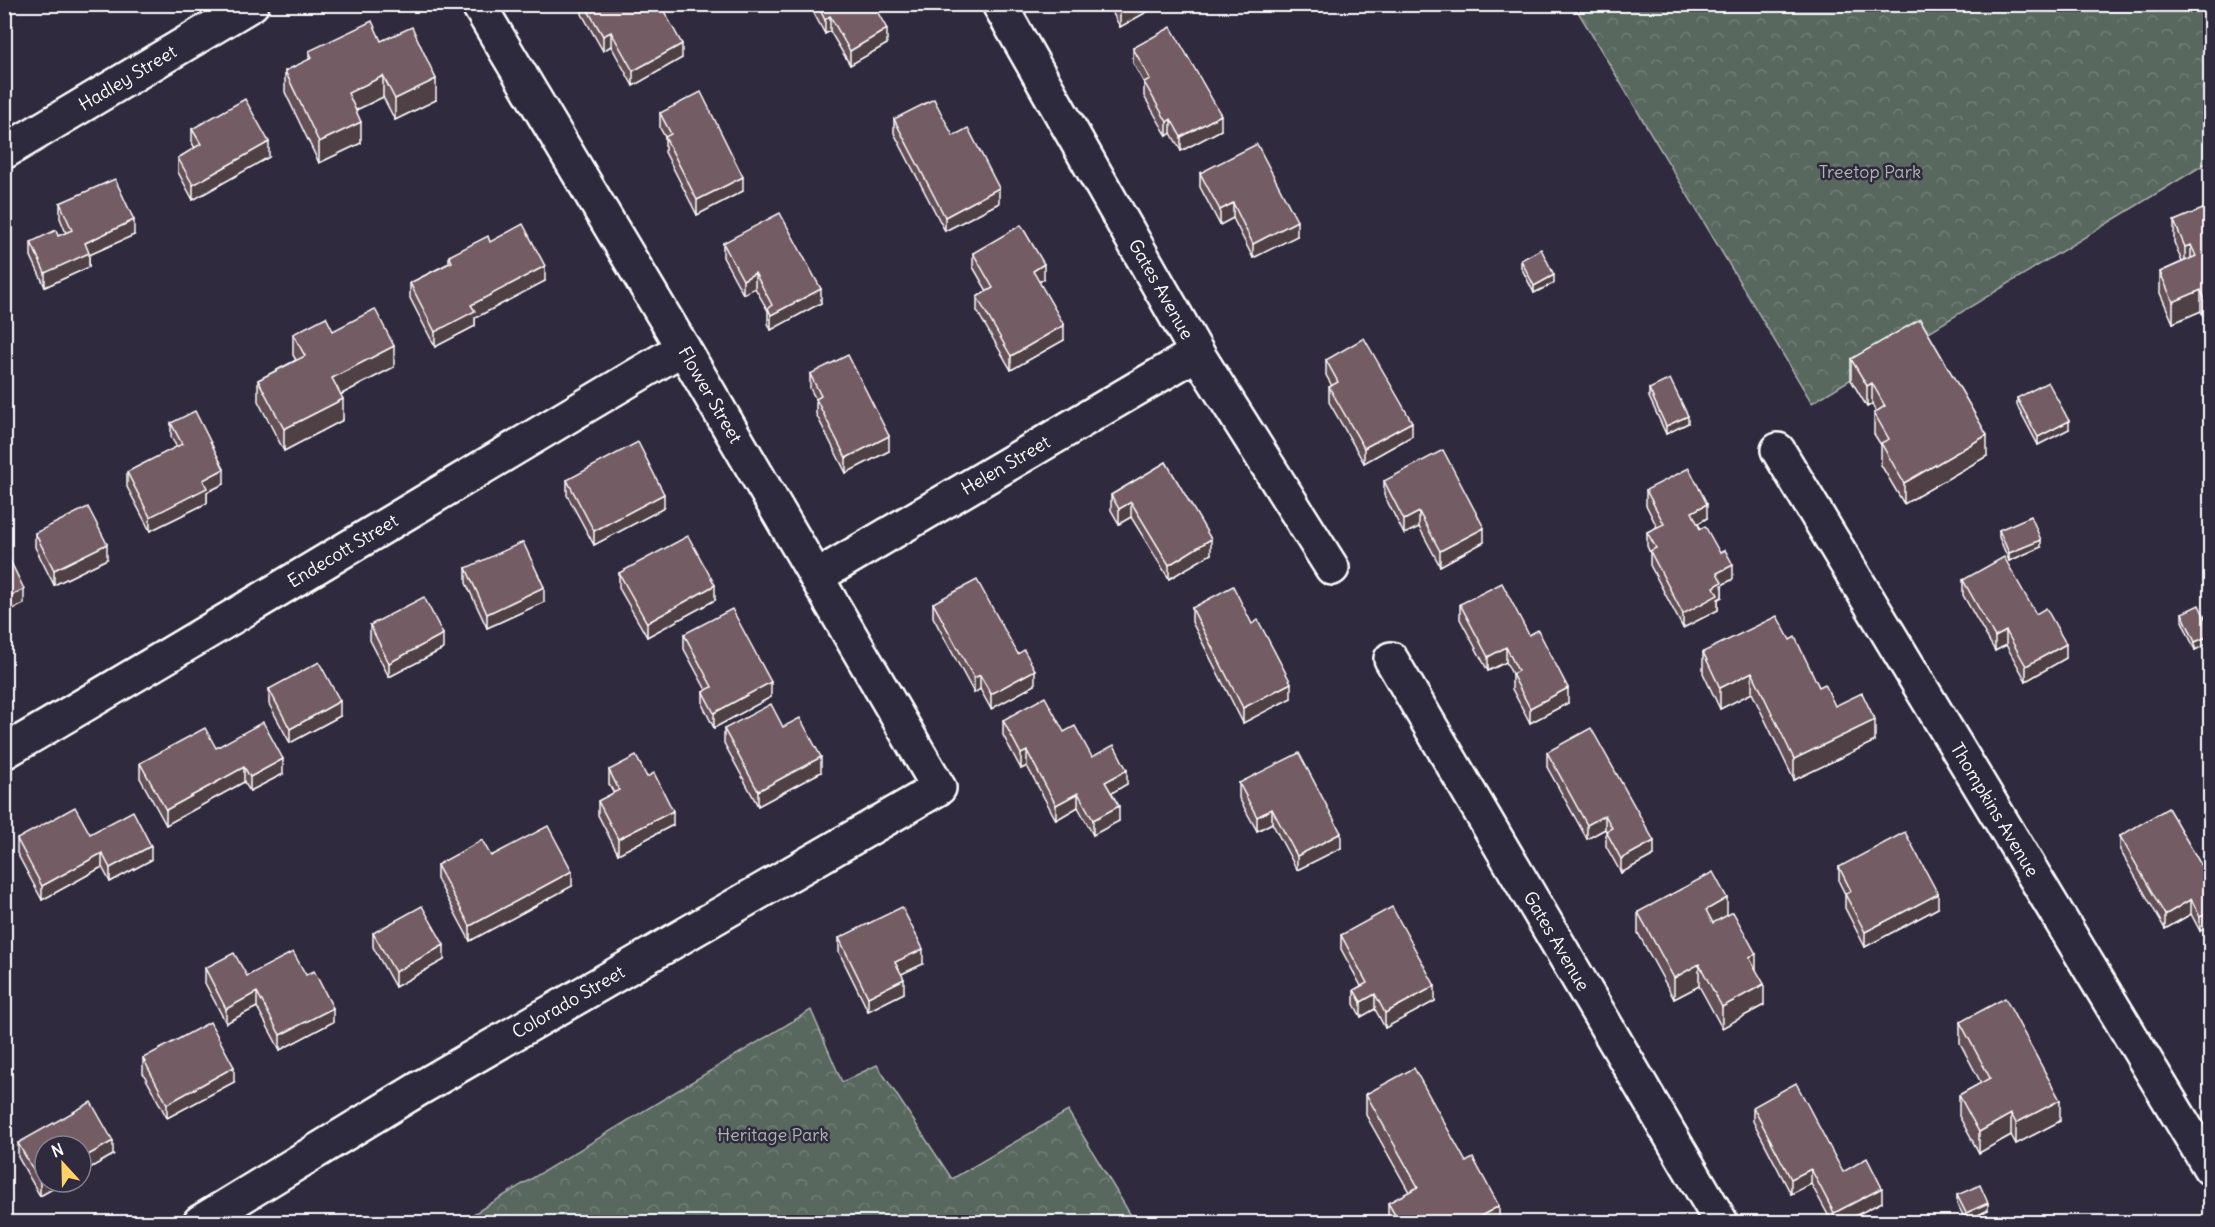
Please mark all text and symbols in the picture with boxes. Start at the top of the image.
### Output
street label: Hadley Street [74,40,181,116]
park label: Treetop Park [1819,160,1921,183]
street label: Gates Avenue [1124,235,1199,343]
street label: Flower Street [674,342,747,447]
street label: Helen Street [957,430,1054,500]
street label: Endecott Street [283,509,402,592]
street label: Thompkins Avenue [1946,738,2044,881]
street label: Gates Avenue [1519,887,1595,995]
street label: Colorado Street [508,960,629,1043]
park label: Heritage Park [717,1123,829,1146]
north arrow [33,1134,93,1194]
text: N [49,1139,66,1161]

